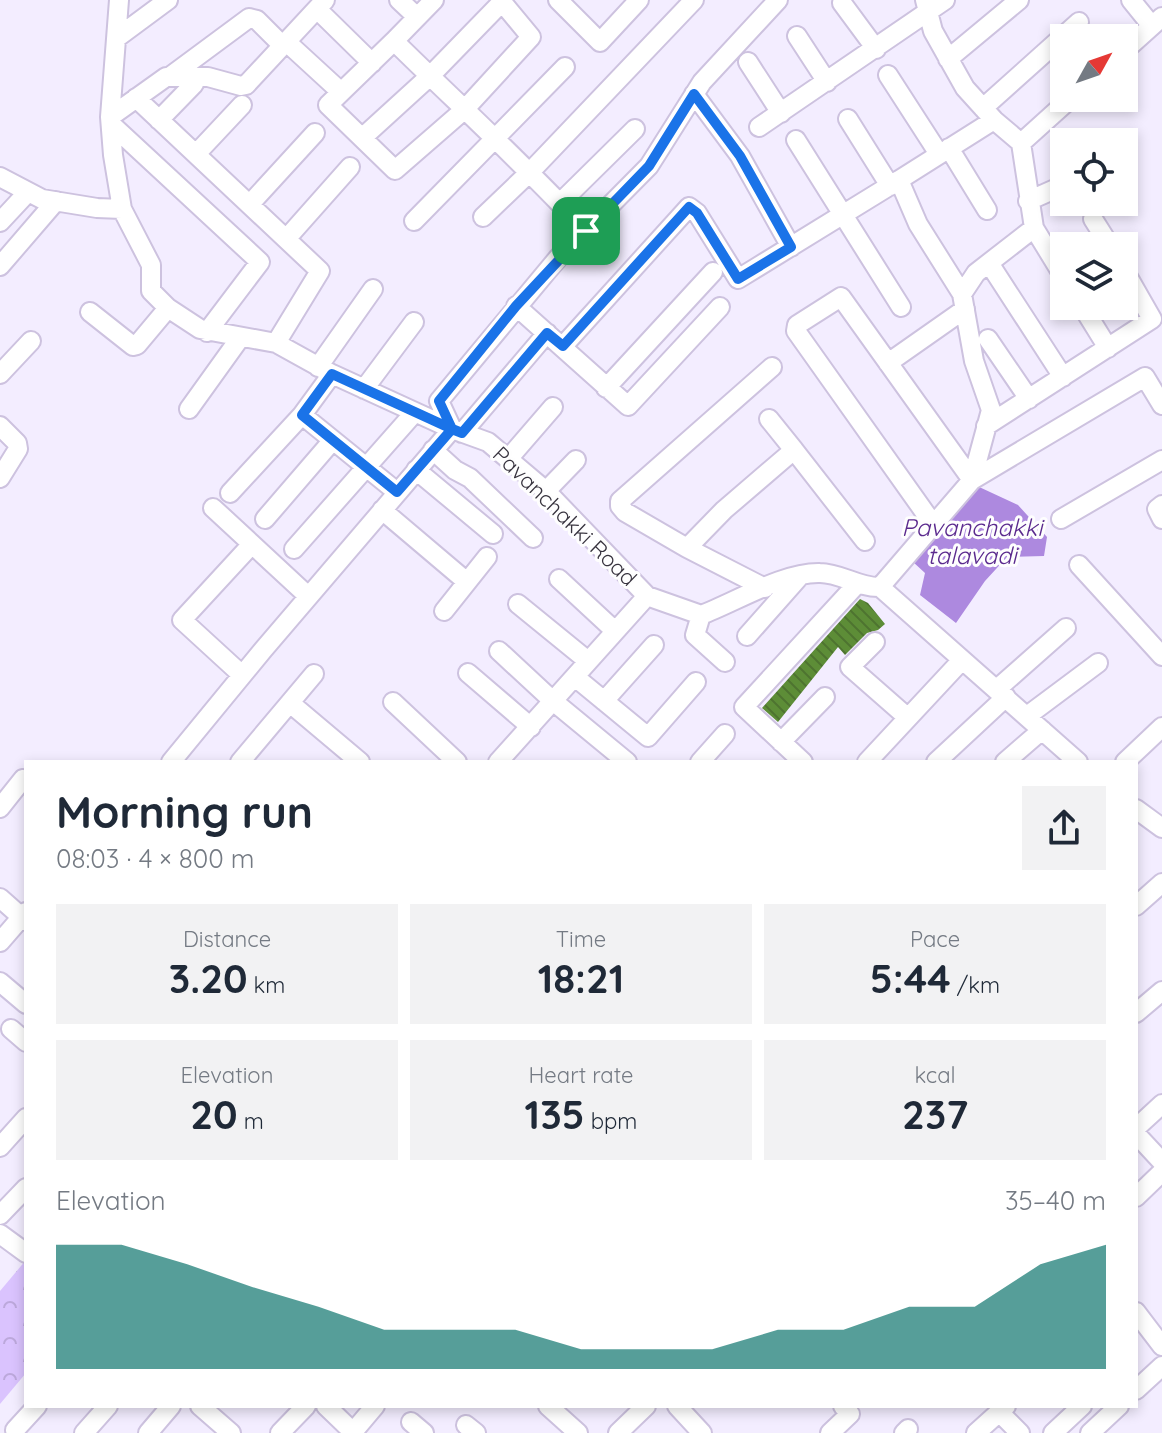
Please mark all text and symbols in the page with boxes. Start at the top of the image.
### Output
north arrow [1050,24,1138,112]
map controls [1050,24,1138,320]
button: locate [1050,128,1138,216]
pin [552,197,620,265]
icon: arrive [564,209,608,253]
button: layers [1050,232,1138,320]
street label: Pavanchakki Road [487,440,643,592]
water label: Pavanchakki talavadi [902,512,1045,570]
text: Morning run [56,784,313,839]
button: share [1022,786,1106,870]
text: 08:03 · 4 × 800 m [56,842,254,875]
text: Distance [183,925,271,953]
text: Time [556,925,606,953]
text: Pace [910,925,960,953]
text: 3.20 [169,953,247,1003]
text: 18:21 [538,953,624,1003]
text: 5:44 [870,953,951,1003]
text: km [247,971,285,999]
text: /km [951,971,1000,999]
text: Elevation [181,1061,273,1089]
text: Heart rate [529,1061,633,1089]
text: kcal [914,1061,956,1089]
text: 20 [190,1089,238,1139]
text: 135 [525,1089,585,1139]
text: 237 [902,1089,968,1139]
text: m [238,1107,264,1135]
text: bpm [585,1107,637,1135]
text: Elevation [56,1184,166,1217]
text: 35–40 m [1005,1184,1106,1217]

